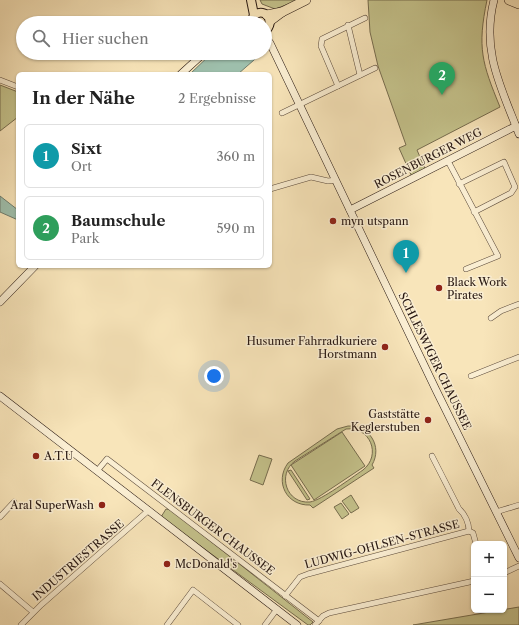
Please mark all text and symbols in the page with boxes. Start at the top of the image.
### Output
search box [16,16,272,60]
icon: search [30,27,52,49]
text: Hier suchen [62,29,149,48]
pin: 2 [429,62,455,95]
text: In der Nähe [32,88,135,108]
text: 2 Ergebnisse [178,90,256,106]
street label: ROSENBURGER WEG [372,125,484,191]
text: Sixt [71,139,102,158]
text: 1 [43,148,49,164]
text: 360 m [216,148,255,164]
text: Ort [71,158,92,174]
text: Baumschule [71,211,165,230]
place label: myn utspann [341,214,409,228]
marker: myn utspann [328,216,338,226]
text: 2 [42,220,50,236]
text: 590 m [217,220,255,236]
text: Park [71,230,99,246]
pin: 1 [393,240,419,273]
place label: Black Work Pirates [447,275,508,302]
marker: Black Work Pirates [434,283,444,293]
street label: SCHLESWIGER CHAUSSEE [396,290,475,432]
place label: Husumer Fahrradkuriere Horstmann [247,334,377,361]
marker: Husumer Fahrradkuriere Horstmann [380,342,390,352]
your location [204,366,224,386]
place label: Gaststätte Keglerstuben [351,407,420,434]
marker: Gaststätte Keglerstuben [423,415,433,425]
place label: A.T.U [43,449,74,463]
marker: A.T.U [31,451,41,461]
street label: FLENSBURGER CHAUSSEE [149,476,278,578]
place label: Aral SuperWash [9,498,94,512]
marker: Aral SuperWash [97,500,107,510]
street label: INDUSTRIESTRASSE [29,516,127,604]
street label: LUDWIG-OHLSEN-STRASSE [303,516,461,571]
map controls [471,541,507,613]
button: + [471,541,507,577]
place label: McDonald's [175,557,237,571]
marker: McDonald's [162,559,172,569]
button: − [471,577,507,613]

